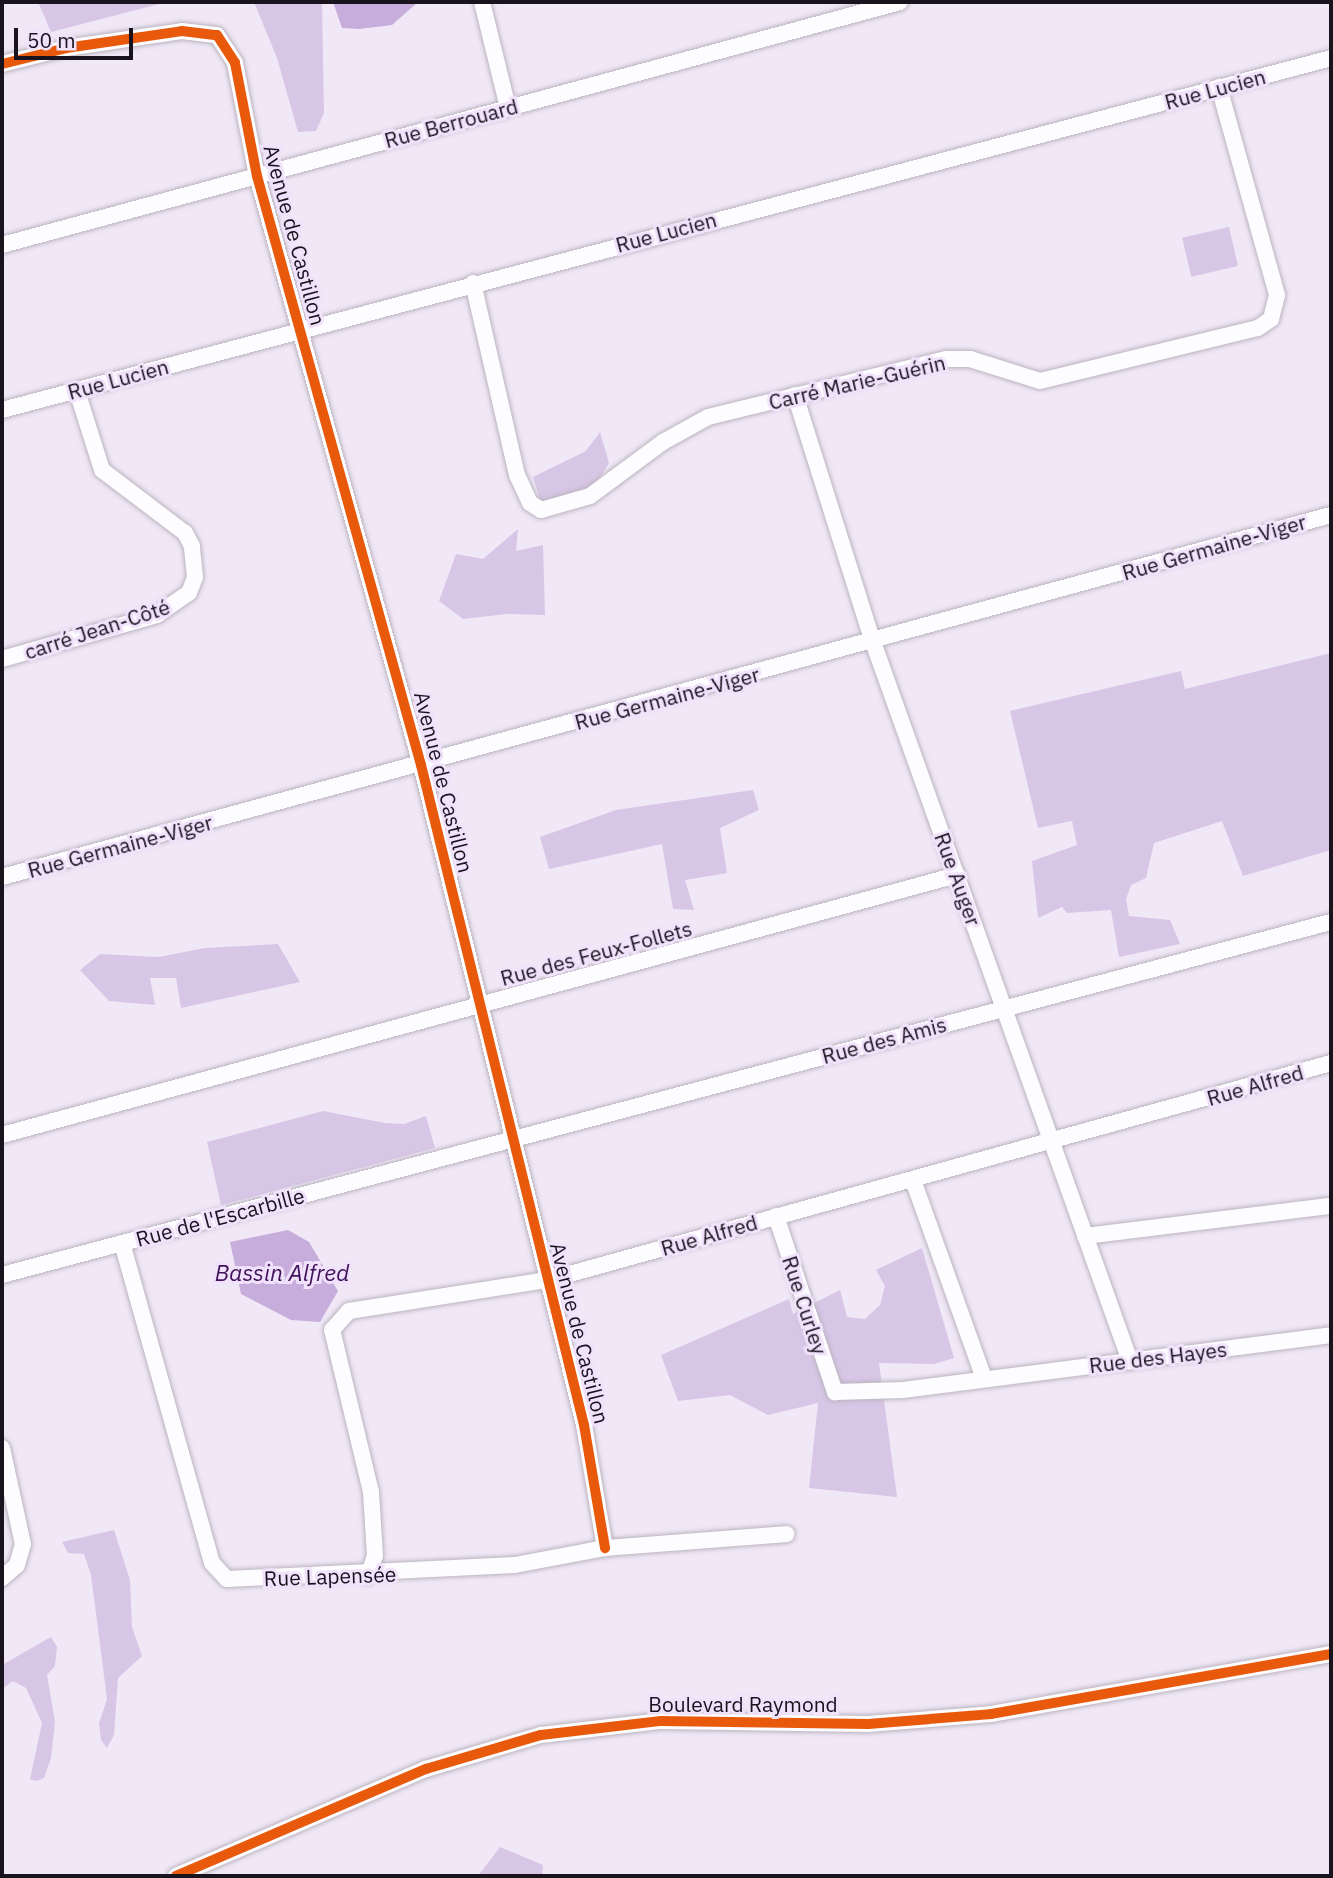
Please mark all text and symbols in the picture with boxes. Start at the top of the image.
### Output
scale bar [18,14,136,58]
text: 50 m [27,26,76,54]
street label: Rue Lucien [1162,63,1268,115]
street label: Rue Berrouard [382,93,520,153]
street label: Avenue de Castillon [259,142,331,328]
street label: Rue Lucien [613,206,719,258]
street label: Carré Marie-Guérin [766,349,948,415]
street label: Rue Lucien [65,353,171,405]
street label: Rue Germaine-Viger [1119,509,1309,585]
street label: carré Jean-Côté [21,594,173,664]
street label: Rue Germaine-Viger [572,661,762,735]
street label: Avenue de Castillon [409,689,479,875]
street label: Rue Germaine-Viger [25,809,215,883]
street label: Rue Auger [929,829,987,929]
street label: Rue des Feux-Follets [498,915,694,991]
street label: Rue des Amis [819,1011,949,1069]
street label: Rue Alfred [1204,1059,1306,1111]
street label: Rue de l'Escarbille [133,1182,307,1252]
street label: Rue Alfred [658,1209,760,1261]
street label: Avenue de Castillon [545,1240,615,1426]
street label: Rue Curley [777,1253,833,1357]
water label: Bassin Alfred [215,1258,349,1286]
street label: Rue des Hayes [1088,1336,1228,1378]
street label: Rue Lapensée [263,1561,397,1591]
street label: Boulevard Raymond [648,1691,838,1717]

